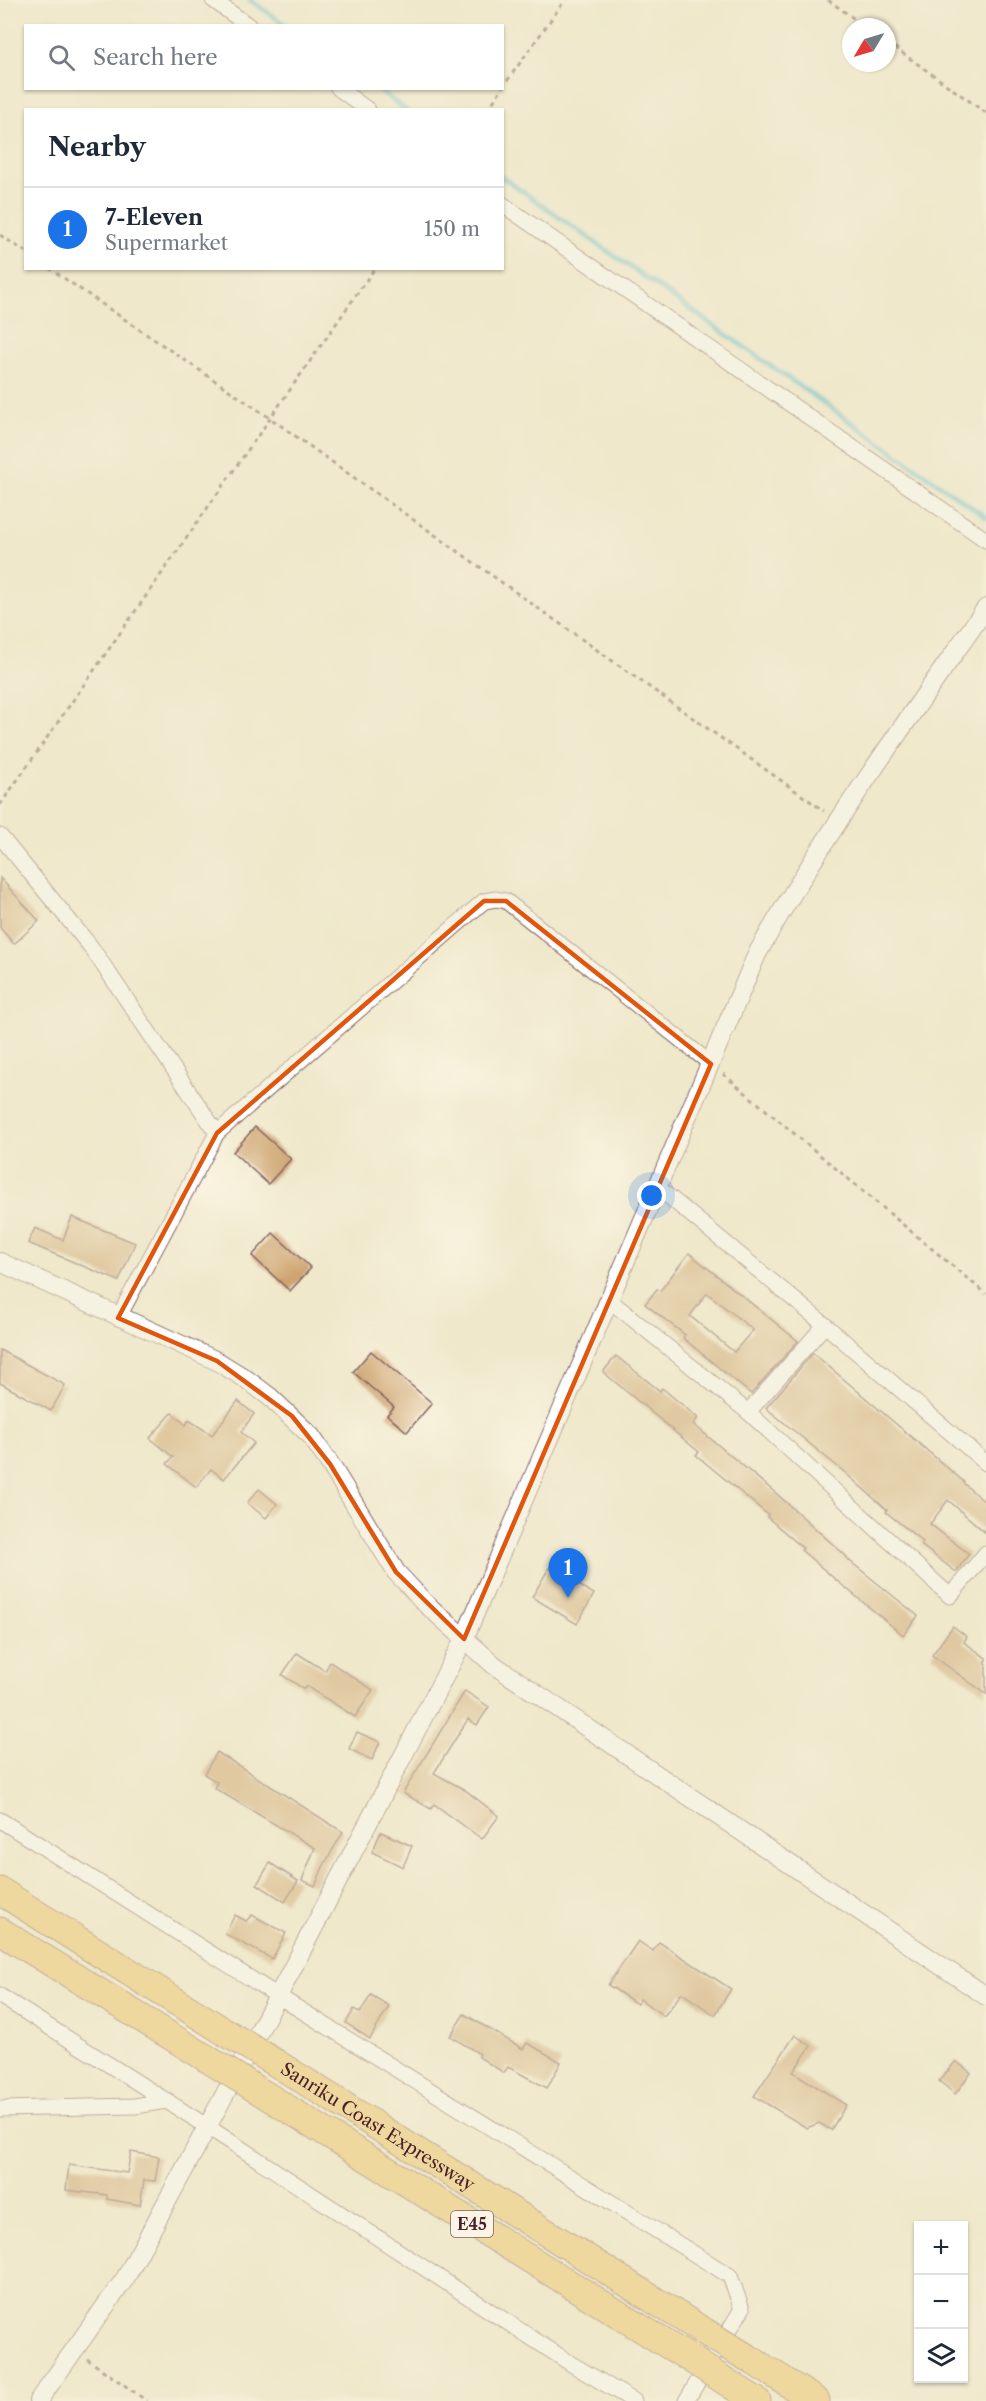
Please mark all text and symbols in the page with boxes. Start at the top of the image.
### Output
north arrow [842,18,896,72]
search box [24,24,504,90]
icon: search [45,41,78,74]
text: Search here [93,44,218,71]
text: Nearby [48,131,146,163]
text: 7-Eleven [105,204,203,231]
text: 1 [63,217,72,241]
text: 150 m [424,217,480,241]
text: Supermarket [105,231,228,255]
your location [637,1181,666,1210]
pin: 1 [548,1548,588,1598]
street label: Sanriku Coast Expressway [277,2058,480,2196]
road number: E45 [451,2211,493,2237]
map controls [914,2221,968,2383]
button: + [914,2221,968,2275]
button: − [914,2275,968,2329]
button: layers [914,2329,968,2383]

